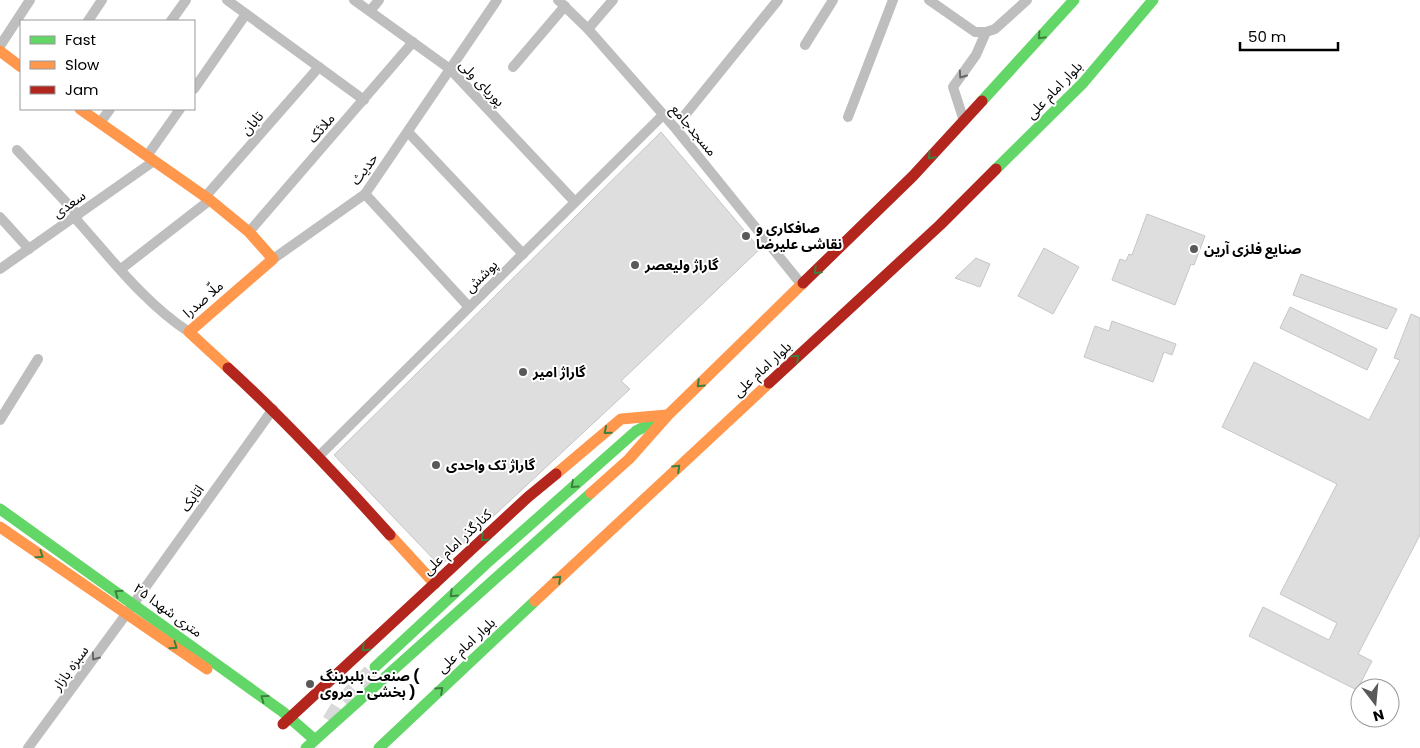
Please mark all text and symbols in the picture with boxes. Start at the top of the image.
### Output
legend [20,20,195,110]
scale bar [1240,20,1338,52]
text: 50 m [1248,26,1286,47]
text: Fast [65,29,96,50]
one-way arrow [1038,30,1047,39]
text: Slow [65,54,100,75]
street label: پوریای ولی [454,55,509,111]
street label: بلوار امام علی [1021,56,1088,124]
one-way arrow [959,69,968,78]
text: Jam [65,79,99,100]
street label: مسجدجامع [665,100,722,161]
street label: تابان [236,107,268,139]
street label: ملائک [303,109,339,147]
street label: حدیث [345,149,383,189]
one-way arrow [928,150,937,159]
street label: سعدی [48,185,90,223]
place label: صافکاری و نقاشی عليرضا [756,218,842,254]
marker: صافکاری و نقاشی عليرضا [740,230,752,242]
place label: صنایع فلزی آرین [1204,239,1302,259]
marker: صنایع فلزی آرین [1188,243,1200,255]
street label: پوشش [460,255,502,297]
place label: گاراژ ولیعصر [644,255,719,275]
marker: گاراژ ولیعصر [629,259,641,271]
one-way arrow [813,265,822,274]
street label: ملّا صدرا [178,276,228,322]
street label: بلوار امام علی [728,336,797,402]
one-way arrow [791,355,800,364]
place label: گاراژ امیر [532,362,586,382]
marker: گاراژ امیر [517,366,529,378]
one-way arrow [697,378,706,387]
one-way arrow [603,426,612,435]
place label: گاراژ تک واحدی [446,455,536,475]
marker: گاراژ تک واحدی [430,459,442,471]
one-way arrow [671,465,680,474]
street label: اتابک [175,480,209,516]
one-way arrow [571,480,580,488]
street label: کنارگذر امام علی [418,504,497,580]
one-way arrow [481,532,490,541]
one-way arrow [34,549,44,558]
one-way arrow [553,576,562,585]
street label: ۲۵ متری شهدا [129,578,207,642]
one-way arrow [450,589,459,598]
one-way arrow [114,590,124,599]
street label: بلوار امام علی [432,612,501,678]
street label: سبزه بازار [46,641,93,695]
one-way arrow [168,641,177,649]
one-way arrow [362,643,371,652]
one-way arrow [92,651,101,661]
place label: صنعت بلبرینگ ( بخشی - مروی ) [320,666,420,702]
marker: صنعت بلبرینگ ( بخشی - مروی ) [304,678,316,690]
north arrow [1350,678,1400,728]
one-way arrow [434,687,443,696]
one-way arrow [260,695,269,704]
text: N [1371,704,1386,727]

